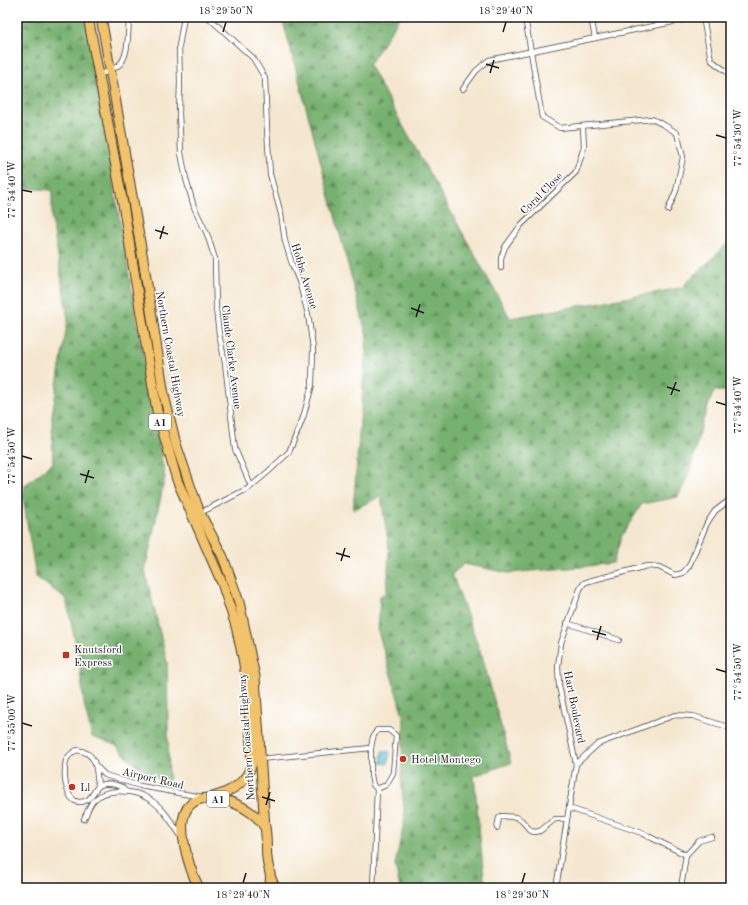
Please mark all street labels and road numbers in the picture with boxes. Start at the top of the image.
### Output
street label: Coral Close [519,171,565,217]
street label: Hobbs Avenue [288,242,319,311]
street label: Northern Coastal Highway [153,290,186,418]
street label: Claude Clarke Avenue [219,305,242,410]
road number: A1 [149,414,171,430]
street label: Hart Boulevard [561,670,586,745]
street label: Northern Coastal Highway [238,672,257,801]
street label: Airport Road [121,767,185,792]
road number: A1 [207,791,229,807]

